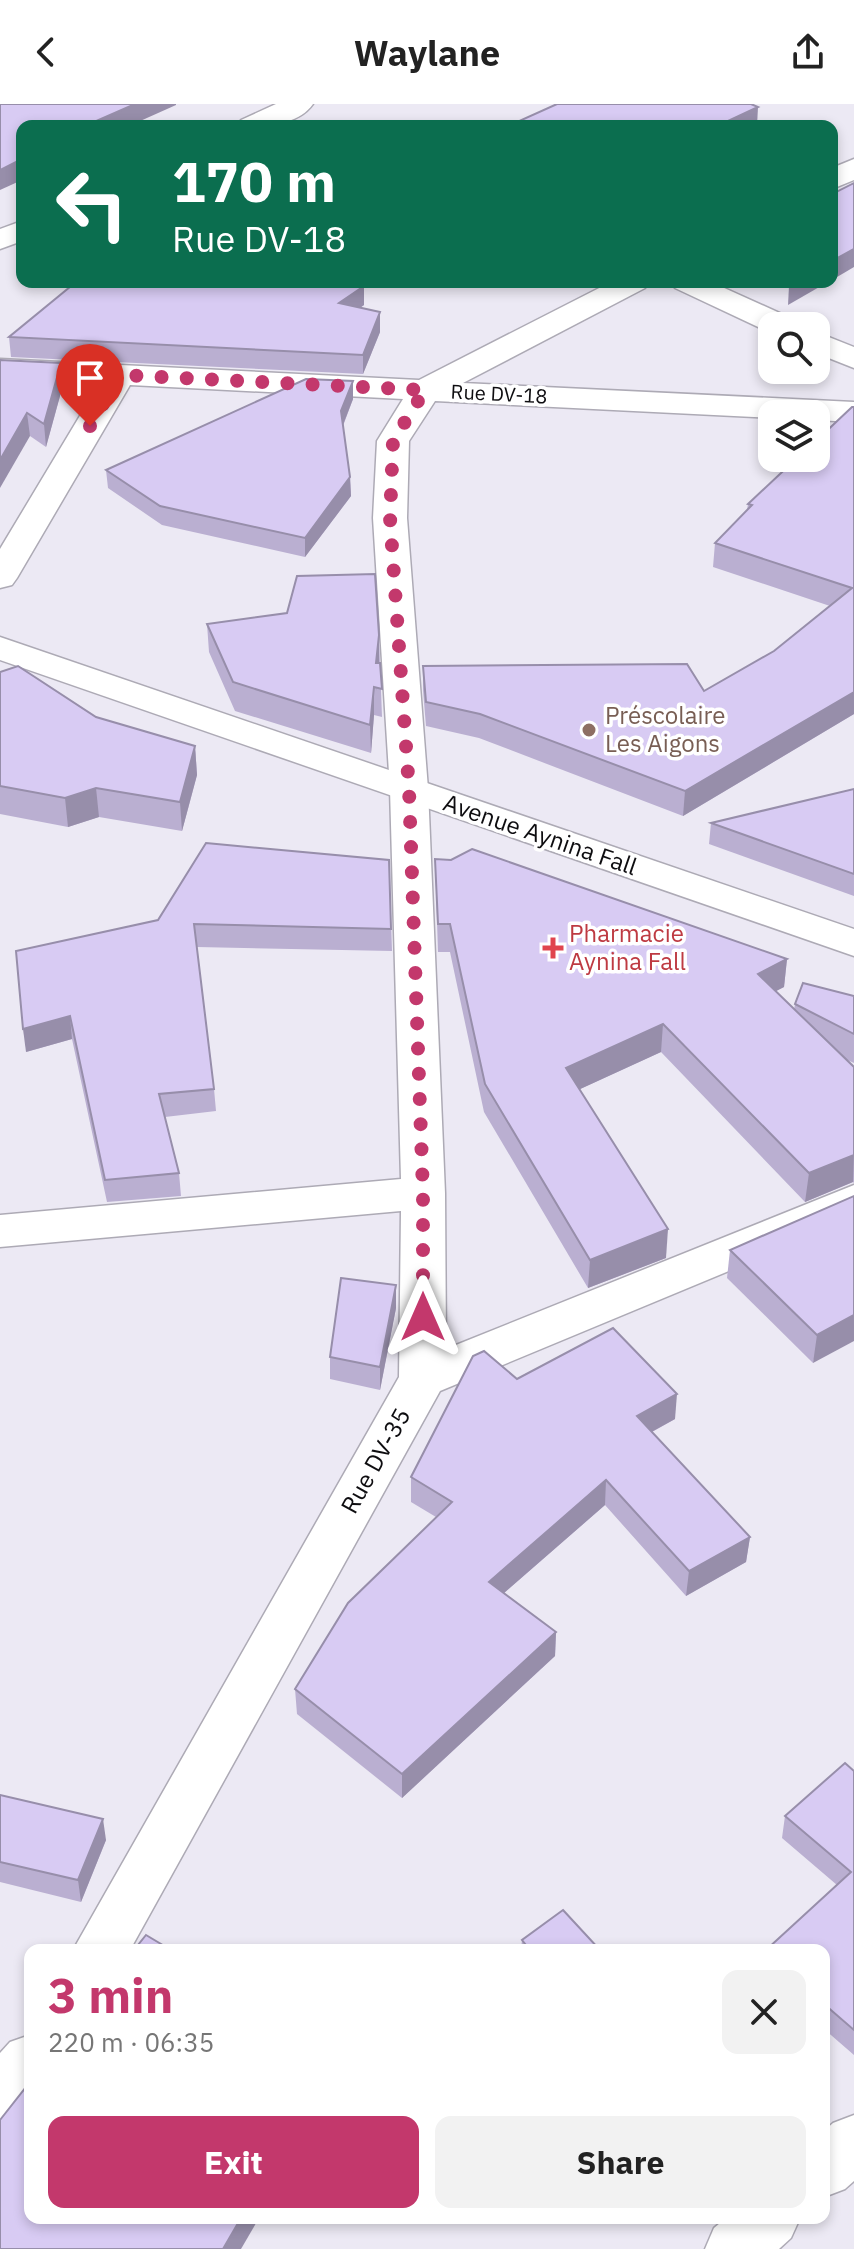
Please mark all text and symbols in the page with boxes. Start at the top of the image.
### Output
text: Waylane [354,29,500,76]
icon: back [24,30,68,74]
icon: share [786,30,830,74]
text: 170 m [172,145,336,217]
icon: left [40,152,144,256]
text: Rue DV-18 [172,215,346,262]
map controls [758,312,830,472]
button: search [758,312,830,384]
pin [56,344,124,426]
icon: arrive [68,356,112,400]
street label: Rue DV-18 [450,377,548,410]
button: layers [758,400,830,472]
place label: Préscolaire Les Aigons [605,699,725,759]
marker: Préscolaire Les Aigons [580,721,598,739]
street label: Avenue Aynina Fall [439,786,641,882]
place label: Pharmacie Aynina Fall [569,917,686,977]
marker: Pharmacie Aynina Fall [544,939,562,957]
position arrow [381,1275,465,1359]
street label: Rue DV-35 [333,1402,417,1519]
text: 3 min [48,1964,173,2026]
button: close [722,1970,806,2054]
text: 220 m · 06:35 [48,2025,214,2059]
button: Exit [48,2116,419,2208]
button: Share [435,2116,806,2208]

